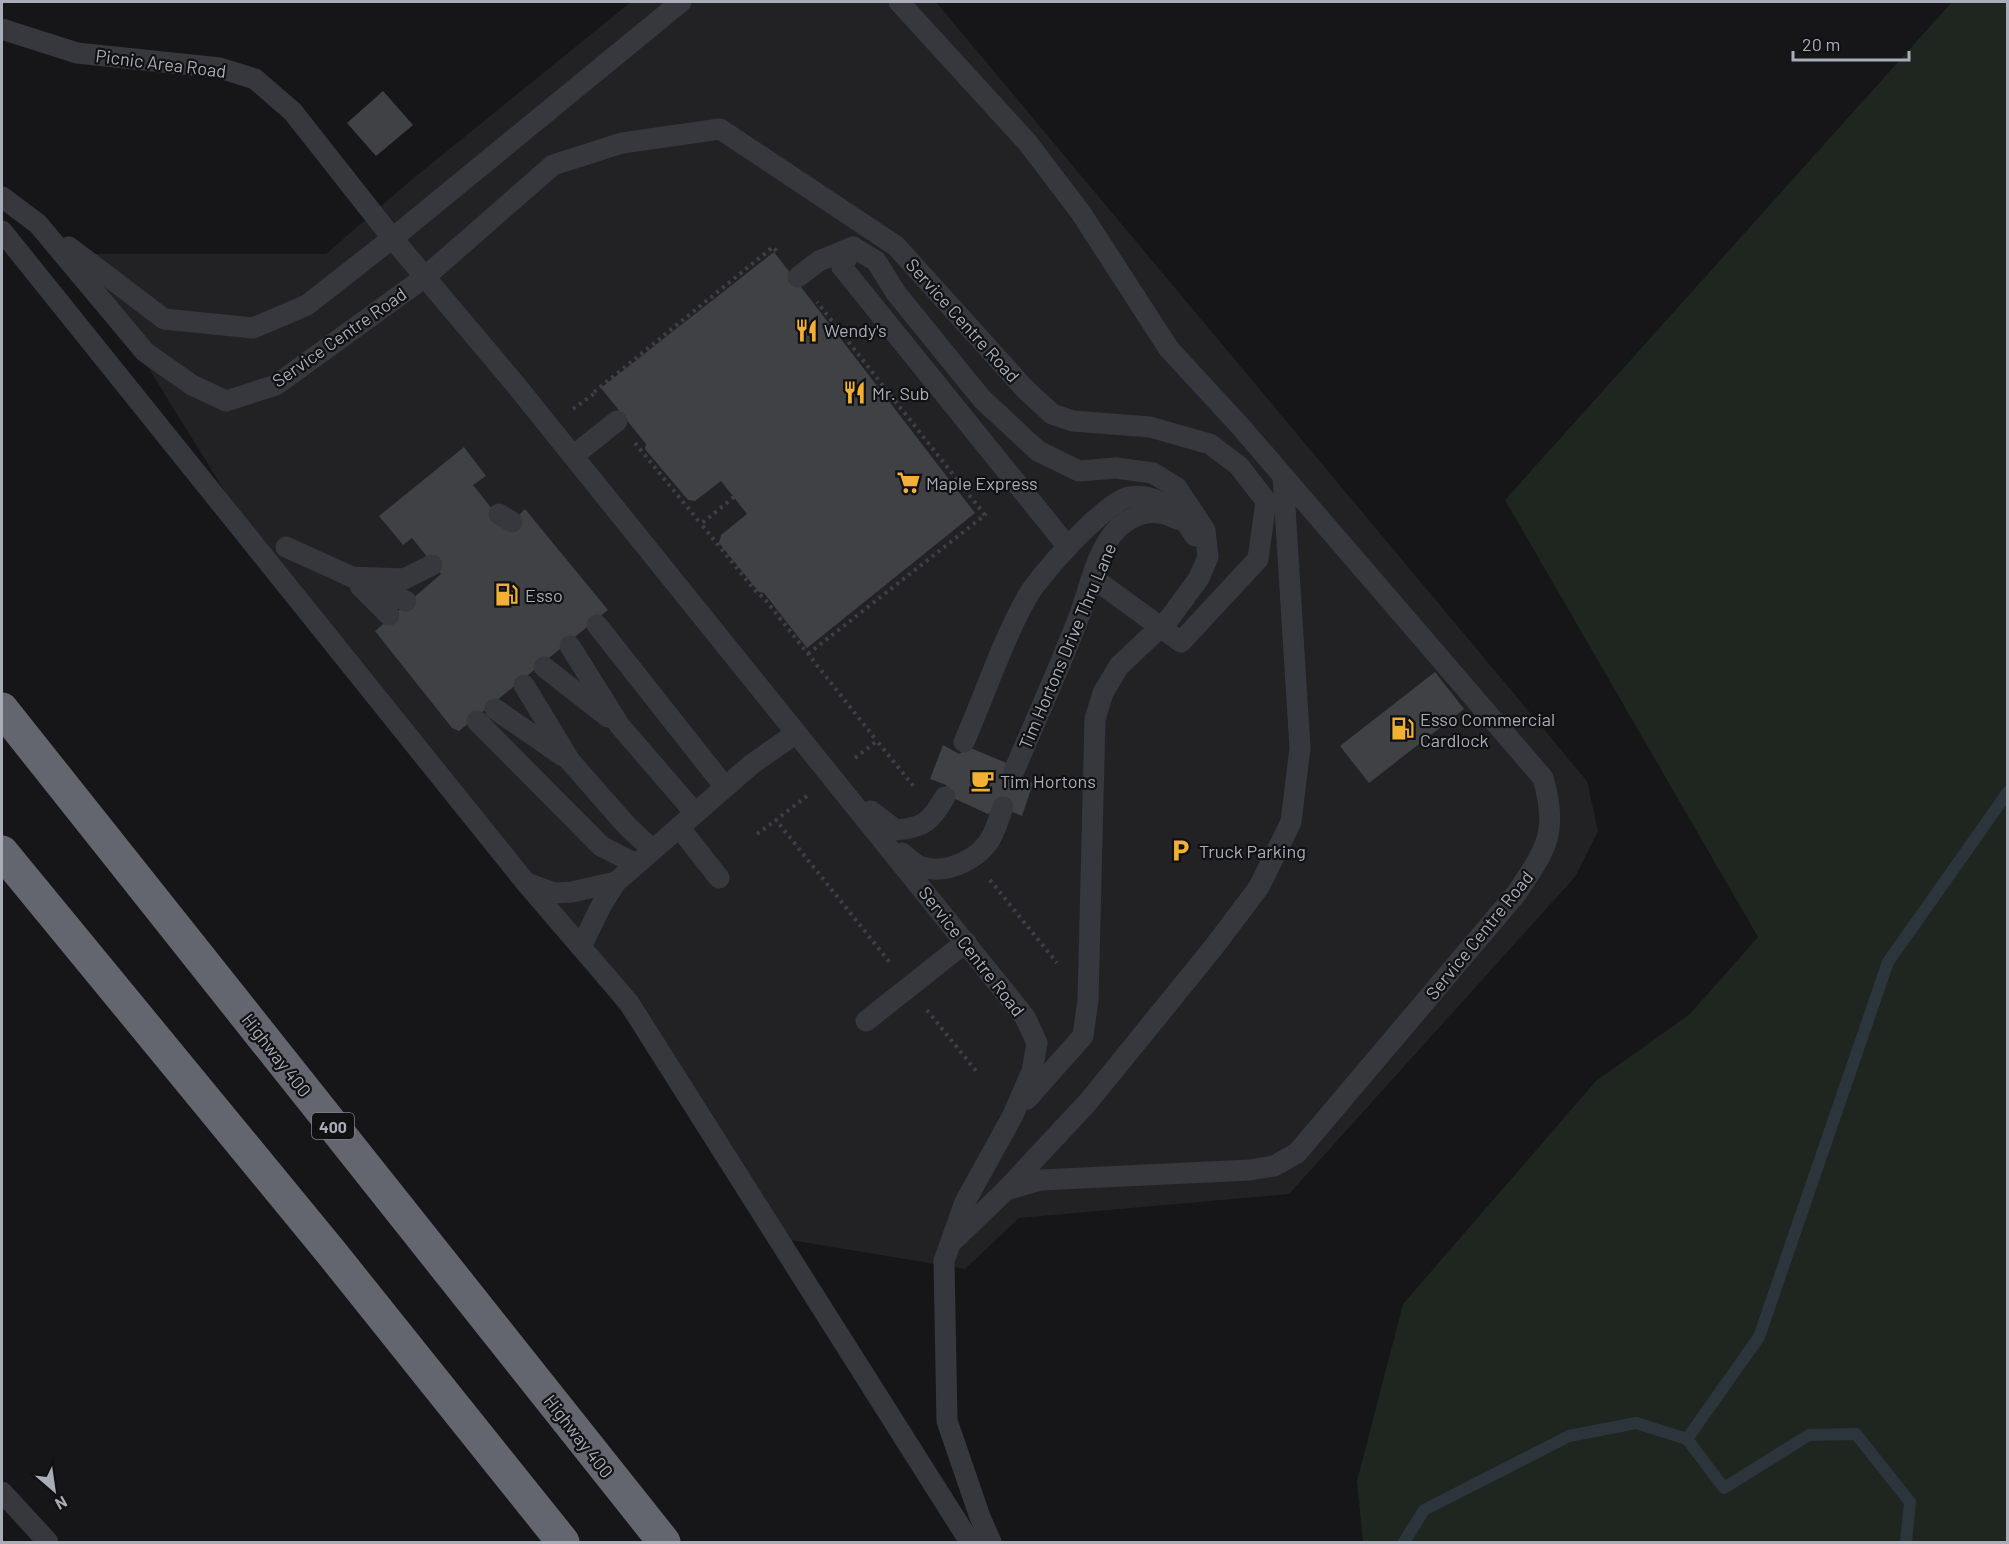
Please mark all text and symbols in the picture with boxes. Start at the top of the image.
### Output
scale bar [1793,24,1908,62]
text: 20 m [1802,33,1840,55]
street label: Picnic Area Road [94,44,228,82]
street label: Service Centre Road [902,254,1024,386]
street label: Service Centre Road [268,282,410,392]
restaurant icon: Wendy's [793,317,819,343]
place label: Wendy's [824,319,887,341]
restaurant icon: Mr. Sub [841,380,867,406]
place label: Mr. Sub [872,382,929,404]
supermarket icon: Maple Express [895,470,921,496]
place label: Maple Express [926,472,1038,494]
street label: Tim Hortons Drive Thru Lane [1014,540,1120,752]
fuel station icon: Esso [494,582,520,608]
place label: Esso [525,584,563,606]
place label: Esso Commercial Cardlock [1420,708,1555,751]
fuel station icon: Esso Commercial Cardlock [1389,716,1415,742]
cafe icon: Tim Hortons [969,768,995,794]
place label: Tim Hortons [1000,770,1096,792]
parking icon: Truck Parking [1168,838,1194,864]
place label: Truck Parking [1199,840,1306,862]
street label: Service Centre Road [1420,866,1538,1004]
street label: Service Centre Road [914,882,1030,1020]
street label: Highway 400 [238,1009,316,1101]
road number: 400 [312,1113,354,1139]
street label: Highway 400 [540,1390,618,1482]
north arrow [24,1460,84,1520]
text: N [52,1493,71,1514]

